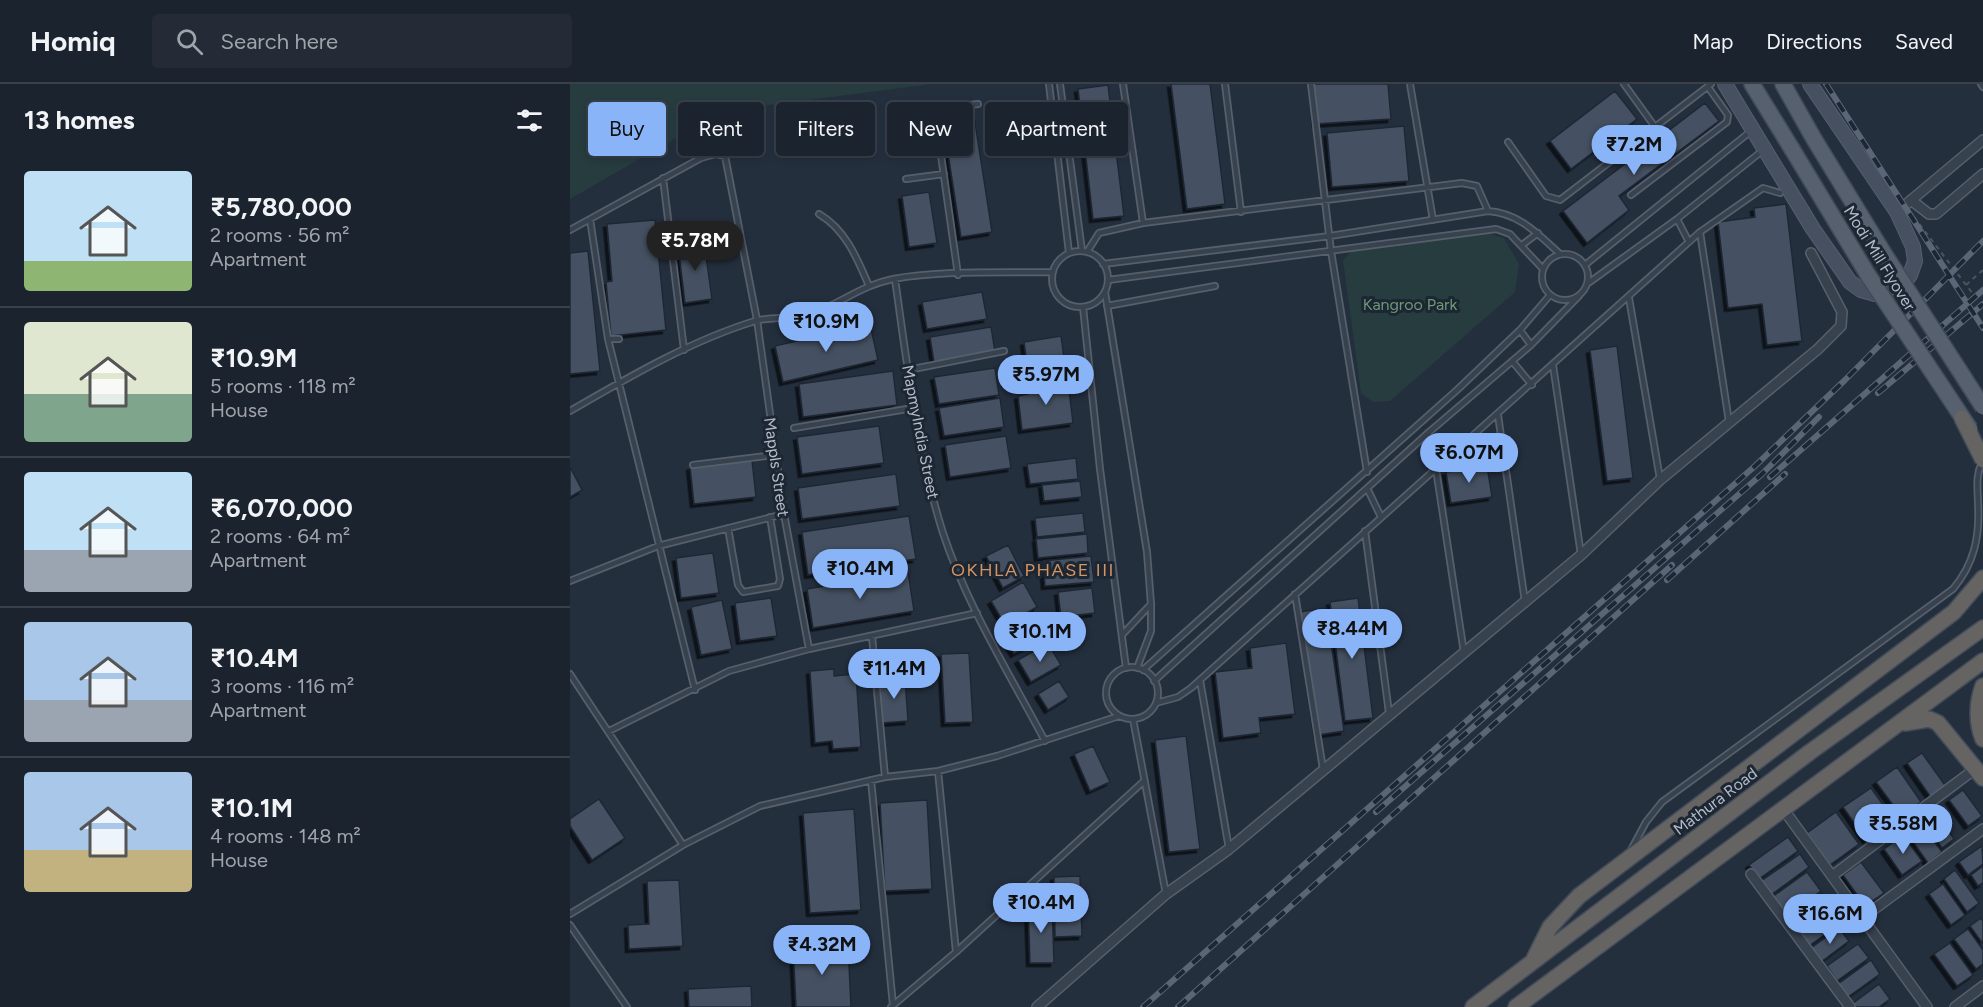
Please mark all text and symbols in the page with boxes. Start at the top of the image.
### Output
search box [152,14,572,68]
text: Homiq [30,24,116,58]
icon: search [173,25,206,58]
text: Search here [221,28,338,55]
text: Map [1692,29,1733,54]
text: Directions [1766,29,1862,54]
text: Saved [1895,29,1953,54]
chip: Buy [588,102,666,156]
chip: Rent [678,102,764,156]
chip: Filters [776,102,875,156]
chip: New [887,102,973,156]
chip: Apartment [985,102,1128,156]
text: 13 homes [24,104,135,136]
icon: filters [513,104,546,137]
pin: ₹7.2M [1592,125,1676,176]
text: ₹7.2M [1606,132,1662,156]
text: ₹5,780,000 [210,191,352,223]
icon: home [72,195,144,267]
street label: Modi Mill Flyover [1840,202,1920,315]
pin: ₹5.78M [646,221,744,272]
text: 2 rooms · 56 m² [210,223,349,247]
text: ₹5.78M [660,228,730,252]
text: Apartment [210,247,307,271]
park label: Kangroo Park [1363,295,1457,314]
pin: ₹10.9M [777,302,875,353]
text: ₹10.9M [792,309,860,333]
text: ₹10.9M [210,342,297,374]
icon: home [72,346,144,418]
pin: ₹5.97M [997,355,1095,406]
text: ₹5.97M [1012,362,1080,386]
street label: MapmyIndia Street [898,363,943,501]
text: 5 rooms · 118 m² [210,374,356,398]
text: House [210,398,268,422]
street label: Mappls Street [760,416,793,518]
pin: ₹6.07M [1420,433,1518,484]
text: ₹6.07M [1434,440,1504,464]
text: ₹6,070,000 [210,492,353,524]
icon: home [72,496,144,568]
text: 2 rooms · 64 m² [210,524,350,548]
text: Apartment [210,548,307,572]
pin: ₹10.4M [811,549,909,600]
text: ₹10.4M [826,556,894,580]
district label: OKHLA PHASE III [951,559,1115,581]
pin: ₹8.44M [1303,609,1401,660]
pin: ₹10.1M [991,612,1089,663]
text: ₹8.44M [1316,616,1388,640]
text: ₹10.1M [1008,619,1072,643]
text: ₹10.4M [210,642,299,674]
icon: home [72,646,144,718]
pin: ₹11.4M [845,649,943,700]
text: ₹11.4M [862,656,926,680]
text: 3 rooms · 116 m² [210,674,354,698]
text: Apartment [210,698,307,722]
street label: Mathura Road [1670,764,1761,839]
text: ₹10.1M [210,792,293,824]
icon: home [72,796,144,868]
pin: ₹5.58M [1854,804,1952,855]
text: ₹5.58M [1868,811,1938,835]
text: 4 rooms · 148 m² [210,824,361,848]
text: House [210,848,268,872]
pin: ₹10.4M [992,883,1090,934]
text: ₹10.4M [1007,890,1075,914]
pin: ₹16.6M [1781,894,1879,945]
text: ₹16.6M [1797,901,1863,925]
pin: ₹4.32M [773,925,871,976]
text: ₹4.32M [787,932,857,956]

